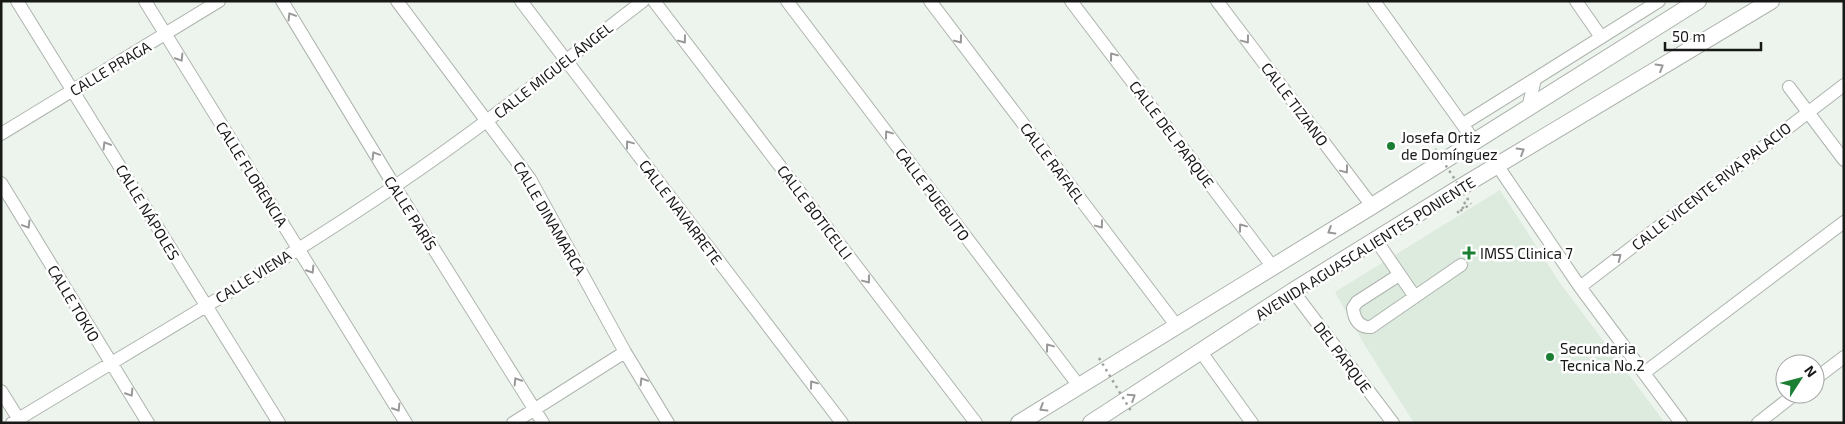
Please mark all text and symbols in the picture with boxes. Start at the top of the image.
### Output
one-way arrow [288,12,298,21]
street label: CALLE MIGUEL ÁNGEL [490,18,616,122]
scale bar [1665,20,1761,52]
text: 50 m [1672,27,1706,45]
one-way arrow [678,34,686,43]
one-way arrow [954,34,962,43]
one-way arrow [1241,34,1249,43]
street label: CALLE PRAGA [66,36,154,99]
one-way arrow [173,52,183,61]
one-way arrow [1110,53,1118,62]
street label: CALLE TIZIANO [1258,59,1332,149]
one-way arrow [1655,64,1664,74]
street label: CALLE DEL PARQUE [1125,77,1218,192]
street label: CALLE FLORENCIA [212,118,292,231]
street label: CALLE VICENTE RIVA PALACIO [1628,118,1794,254]
street label: CALLE RAFAEL [1017,119,1089,207]
place label: Josefa Ortiz de Domínguez [1401,128,1498,163]
one-way arrow [885,130,894,140]
one-way arrow [626,140,635,150]
marker: Josefa Ortiz de Domínguez [1385,140,1397,152]
one-way arrow [103,142,113,151]
street label: CALLE PUEBLITO [892,144,974,244]
one-way arrow [1515,148,1524,158]
one-way arrow [372,151,382,160]
street label: CALLE NAVARRETE [636,156,726,268]
street label: CALLE DINAMARCA [510,158,590,279]
street label: CALLE NÁPOLES [112,161,184,263]
street label: CALLE BOTICELLI [774,161,856,263]
one-way arrow [1339,164,1347,173]
street label: CALLE PARÍS [381,172,441,254]
street label: AVENIDA AGUASCALIENTES PONIENTE [1252,173,1478,323]
one-way arrow [20,219,30,228]
one-way arrow [1095,219,1103,228]
one-way arrow [1240,224,1248,233]
one-way arrow [1327,225,1336,235]
place label: IMSS Clinica 7 [1480,244,1573,262]
street label: CALLE VIENA [212,245,295,306]
marker: IMSS Clinica 7 [1462,246,1476,260]
one-way arrow [1612,255,1621,263]
street label: CALLE TOKIO [44,261,104,345]
one-way arrow [305,265,315,274]
one-way arrow [861,274,870,284]
street label: DEL PARQUE [1310,318,1376,397]
place label: Secundaria Tecnica No.2 [1560,339,1645,374]
one-way arrow [1047,344,1055,353]
marker: Secundaria Tecnica No.2 [1544,351,1556,363]
north arrow [1775,354,1825,404]
text: N [1801,362,1821,380]
one-way arrow [514,378,523,387]
one-way arrow [639,378,649,387]
one-way arrow [810,381,818,390]
one-way arrow [123,388,133,397]
one-way arrow [1126,394,1136,403]
one-way arrow [1039,402,1049,411]
one-way arrow [391,403,401,412]

